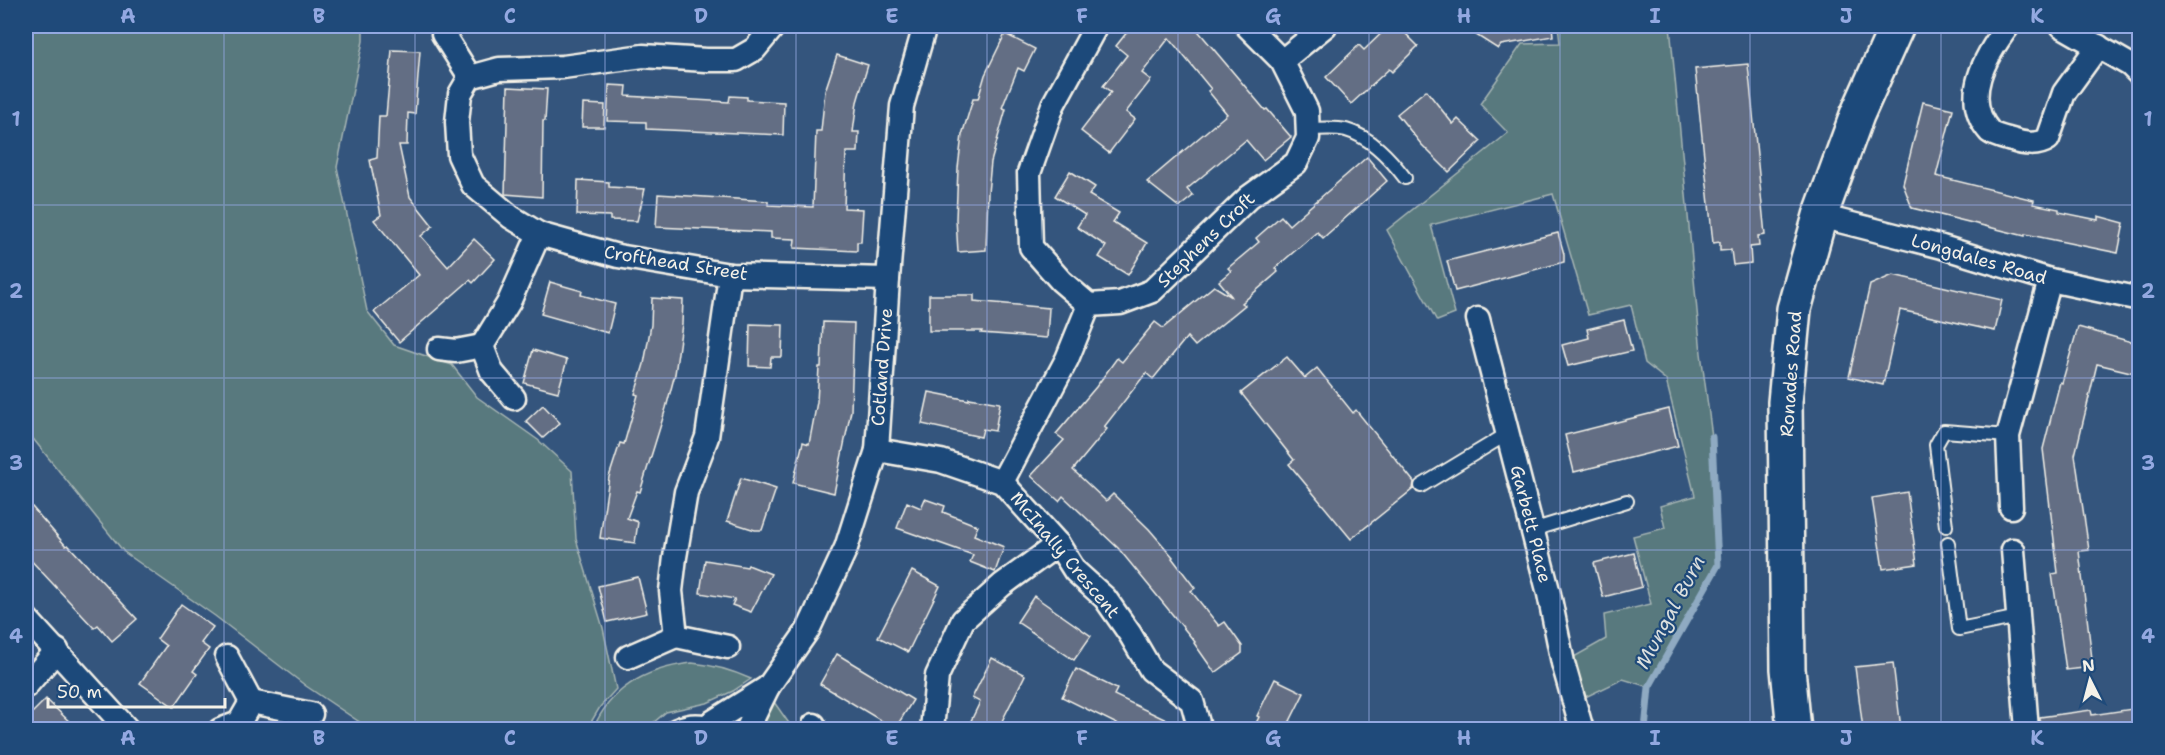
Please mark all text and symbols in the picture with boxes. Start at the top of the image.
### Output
text: A [120,3,136,29]
text: B [313,3,325,29]
text: C [504,3,516,29]
text: D [694,3,708,29]
text: E [885,3,899,29]
text: F [1076,3,1088,29]
text: G [1265,3,1281,29]
text: H [1457,3,1471,29]
text: I [1649,3,1661,29]
text: J [1840,3,1853,29]
text: K [2030,3,2044,29]
text: 1 [11,106,21,132]
text: 1 [2143,106,2153,132]
street label: Stephens Croft [1152,187,1260,293]
street label: Longdales Road [1908,228,2050,290]
street label: Crofthead Street [602,240,750,286]
text: 2 [9,278,23,304]
text: 2 [2141,278,2155,304]
street label: Cotland Drive [866,307,898,427]
street label: Ronades Road [1775,310,1807,438]
text: 3 [9,450,23,476]
text: 3 [2141,450,2155,476]
street label: Garbett Place [1505,463,1557,585]
street label: McInally Crescent [1005,487,1125,623]
water label: Mungal Burn [1629,551,1711,673]
text: 4 [9,623,23,649]
text: 4 [2141,623,2155,649]
north arrow [2060,650,2120,710]
text: N [2081,654,2096,677]
scale bar [48,671,225,709]
text: 50 m [57,680,102,704]
text: A [120,725,136,751]
text: B [313,725,325,751]
text: C [504,725,516,751]
text: D [694,725,708,751]
text: E [885,725,899,751]
text: F [1076,725,1088,751]
text: G [1265,725,1281,751]
text: H [1457,725,1471,751]
text: I [1649,725,1661,751]
text: J [1840,725,1853,751]
text: K [2030,725,2044,751]

